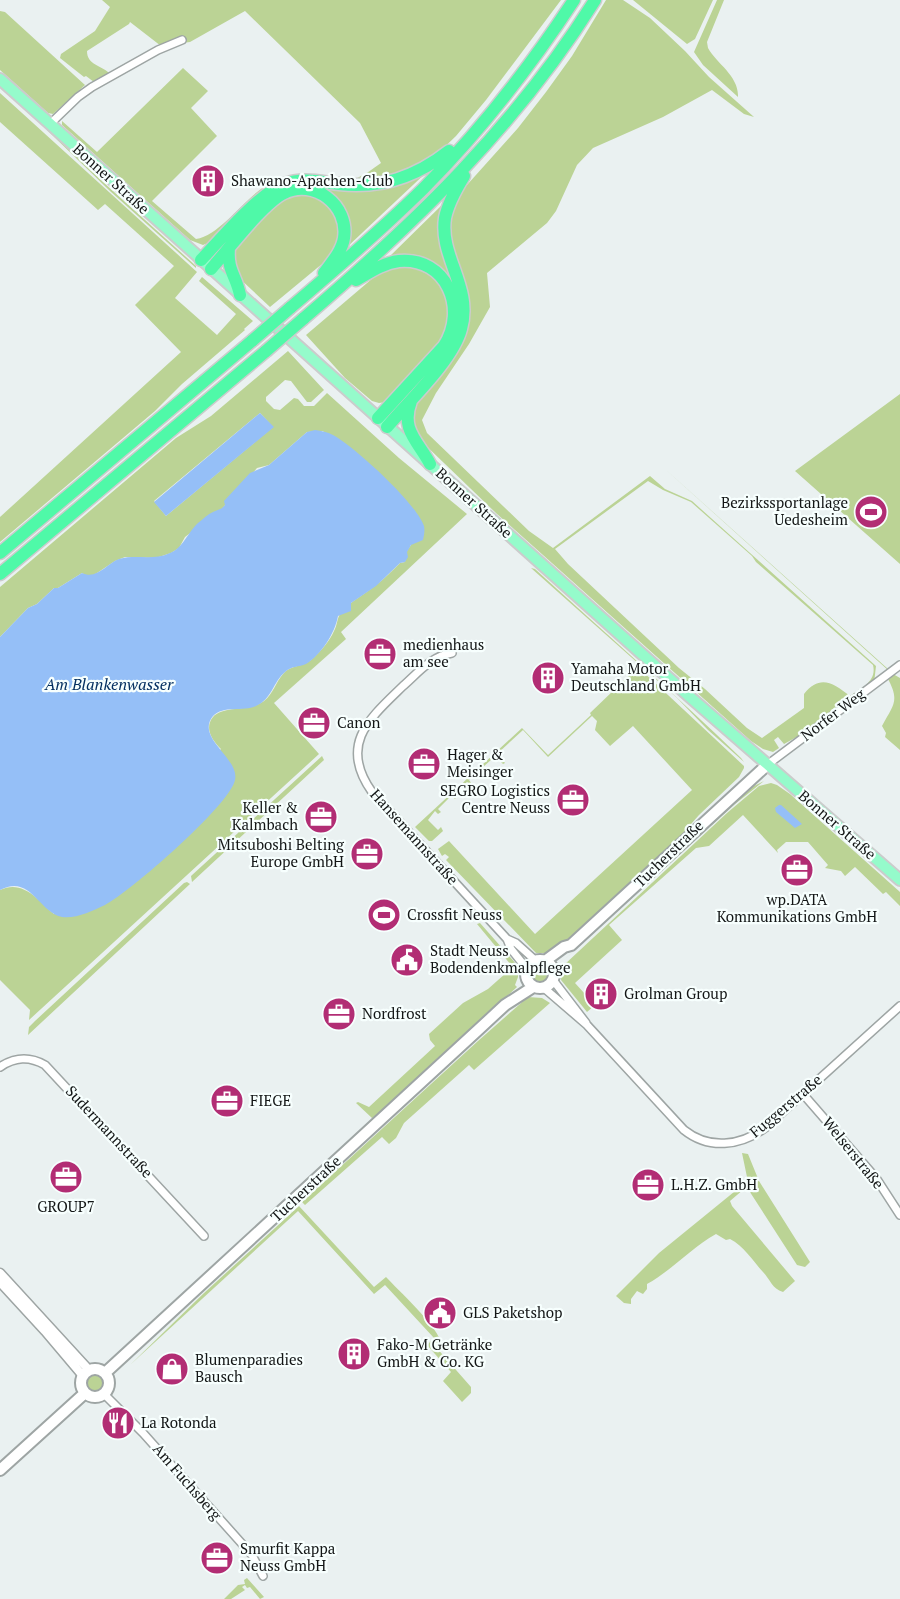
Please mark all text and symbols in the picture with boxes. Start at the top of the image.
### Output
street label: Bonner Straße [69,139,154,218]
building icon: Shawano-Apachen-Club [190,163,226,199]
place label: Shawano-Apachen-Club [231,170,393,190]
street label: Bonner Straße [432,463,517,542]
place label: Bezirkssportanlage Uedesheim [721,492,848,529]
sports icon: Bezirkssportanlage Uedesheim [853,494,889,530]
place label: medienhaus am see [403,634,484,671]
office icon: medienhaus am see [362,636,398,672]
place label: Yamaha Motor Deutschland GmbH [571,658,701,695]
building icon: Yamaha Motor Deutschland GmbH [530,660,566,696]
water label: Am Blankenwasser [44,673,174,695]
street label: Norfer Weg [796,683,869,745]
office icon: Canon [296,705,332,741]
place label: Canon [337,712,380,732]
place label: Hager & Meisinger [447,744,513,781]
office icon: Hager & Meisinger [406,746,442,782]
place label: SEGRO Logistics Centre Neuss [440,780,550,817]
office icon: SEGRO Logistics Centre Neuss [555,782,591,818]
street label: Hansemannstraße [366,784,463,888]
street label: Bonner Straße [795,785,881,863]
place label: Keller & Kalmbach [232,797,298,834]
office icon: Keller & Kalmbach [303,799,339,835]
street label: Tucherstraße [629,815,707,891]
place label: Mitsuboshi Belting Europe GmbH [218,834,345,871]
office icon: Mitsuboshi Belting Europe GmbH [349,836,385,872]
office icon: wp.DATA Kommunikations GmbH [779,852,815,888]
place label: wp.DATA Kommunikations GmbH [717,889,877,926]
sports icon: Crossfit Neuss [366,897,402,933]
place label: Crossfit Neuss [407,904,502,924]
place label: Stadt Neuss Bodendenkmalpflege [430,940,571,977]
public building icon: Stadt Neuss Bodendenkmalpflege [389,942,425,978]
building icon: Grolman Group [583,976,619,1012]
place label: Grolman Group [624,983,727,1003]
office icon: Nordfrost [321,996,357,1032]
place label: Nordfrost [362,1003,427,1023]
street label: Fuggerstraße [745,1069,826,1141]
street label: Sudermannstraße [62,1081,158,1182]
office icon: FIEGE [209,1083,245,1119]
place label: FIEGE [250,1090,291,1110]
street label: Welserstraße [819,1112,889,1193]
street label: Tucherstraße [266,1151,345,1226]
office icon: GROUP7 [48,1159,84,1195]
office icon: L.H.Z. GmbH [630,1167,666,1203]
place label: L.H.Z. GmbH [671,1174,757,1194]
place label: GROUP7 [37,1196,95,1216]
public building icon: GLS Paketshop [422,1295,458,1331]
place label: GLS Paketshop [463,1302,563,1322]
place label: Fako-M Getränke GmbH & Co. KG [377,1334,492,1371]
building icon: Fako-M Getränke GmbH & Co. KG [336,1336,372,1372]
place label: Blumenparadies Bausch [195,1349,303,1386]
shop icon: Blumenparadies Bausch [154,1351,190,1387]
restaurant icon: La Rotonda [100,1405,136,1441]
place label: La Rotonda [141,1412,217,1432]
street label: Am Fuchsberg [149,1439,227,1525]
place label: Smurfit Kappa Neuss GmbH [240,1538,336,1575]
office icon: Smurfit Kappa Neuss GmbH [199,1540,235,1576]

